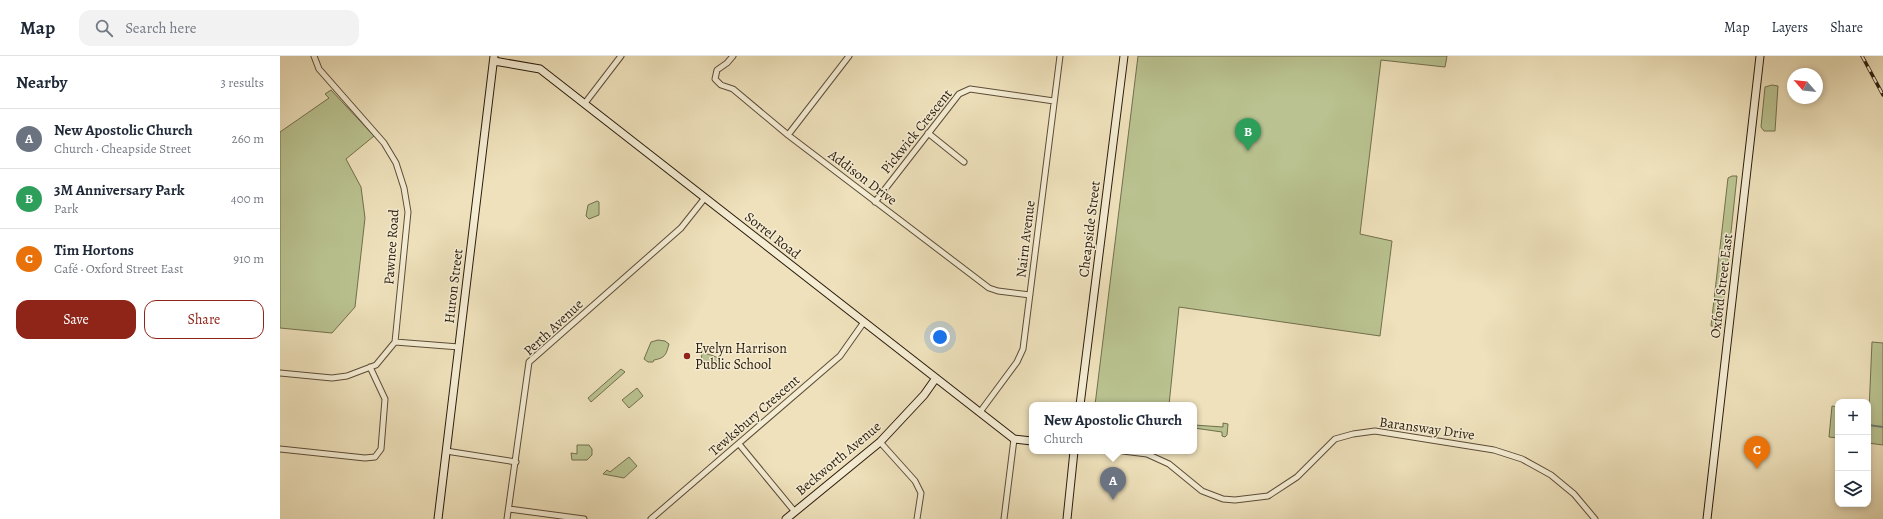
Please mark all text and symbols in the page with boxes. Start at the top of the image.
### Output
search box [79,10,359,46]
text: Map [20,15,55,41]
icon: search [93,17,115,39]
text: Search here [125,18,197,38]
text: Map [1724,18,1750,37]
text: Layers [1772,18,1808,37]
text: Share [1830,18,1863,37]
north arrow [1787,68,1823,104]
text: Nearby [16,71,67,94]
text: 3 results [220,74,264,91]
street label: Pickwick Crescent [876,85,957,178]
pin: B [1235,118,1261,151]
text: New Apostolic Church [54,120,193,140]
text: A [25,130,33,147]
text: 260 m [231,130,264,147]
text: Church · Cheapside Street [54,140,191,157]
street label: Addison Drive [824,145,901,209]
street label: Cheapside Street [1074,179,1105,278]
text: 3M Anniversary Park [54,180,185,200]
text: B [25,190,33,207]
text: 400 m [231,190,264,207]
street label: Nairn Avenue [1011,199,1040,279]
text: Park [54,200,78,217]
street label: Sorrel Road [741,207,805,264]
street label: Pawnee Road [379,208,404,285]
street label: Oxford Street East [1706,232,1737,339]
text: Tim Hortons [54,240,134,260]
street label: Huron Street [439,247,468,325]
text: C [25,250,33,267]
text: 910 m [233,250,264,267]
text: Café · Oxford Street East [54,260,183,277]
street label: Perth Avenue [519,295,587,360]
button: Save [16,300,136,339]
button: Share [144,300,264,339]
your location [930,327,950,347]
place label: Evelyn Harrison Public School [695,339,787,374]
marker: Evelyn Harrison Public School [682,351,692,361]
street label: Tewksbury Crescent [705,370,804,460]
map controls [1835,399,1871,507]
button: + [1835,399,1871,435]
popup [1029,402,1197,454]
text: New Apostolic Church [1044,410,1182,430]
street label: Baransway Drive [1378,412,1476,445]
street label: Beckworth Avenue [792,417,885,500]
text: Church [1044,430,1083,447]
button: − [1835,435,1871,471]
pin: C [1744,436,1770,469]
pin: A [1100,467,1126,500]
button: layers [1835,471,1871,507]

